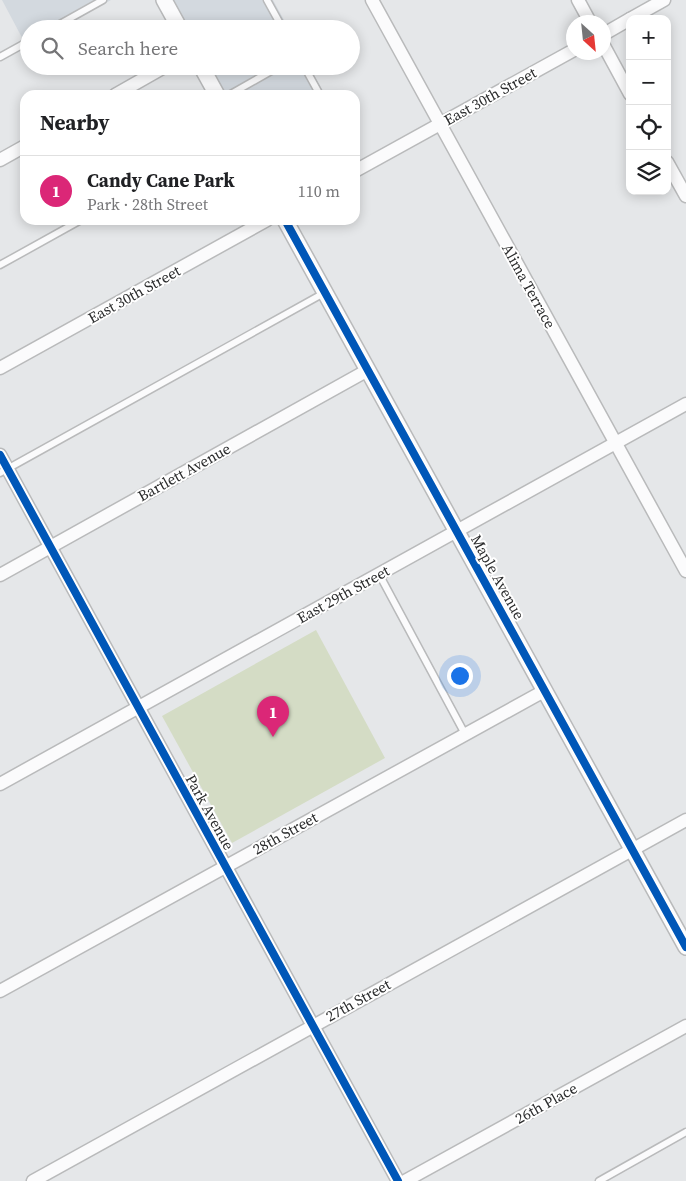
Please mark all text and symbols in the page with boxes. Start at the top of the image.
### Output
north arrow [566,15,611,60]
map controls [626,15,671,195]
button: + [626,15,671,60]
search box [20,20,360,75]
icon: search [38,34,66,62]
text: Search here [78,35,178,61]
button: − [626,60,671,105]
street label: East 30th Street [440,62,540,130]
button: locate [626,105,671,150]
text: Nearby [40,108,110,137]
button: layers [626,150,671,195]
text: Candy Cane Park [87,167,235,193]
text: 1 [52,180,60,202]
text: 110 m [298,180,340,202]
text: Park · 28th Street [87,193,208,215]
street label: Alima Terrace [497,240,561,333]
street label: East 30th Street [84,260,184,328]
street label: Bartlett Avenue [134,438,235,506]
street label: Maple Avenue [466,531,530,624]
street label: East 29th Street [293,560,393,628]
your location [447,663,473,689]
pin: 1 [257,696,289,737]
street label: Park Avenue [181,770,240,854]
street label: 28th Street [249,807,321,859]
street label: 27th Street [322,974,394,1026]
street label: 26th Place [511,1077,581,1129]

